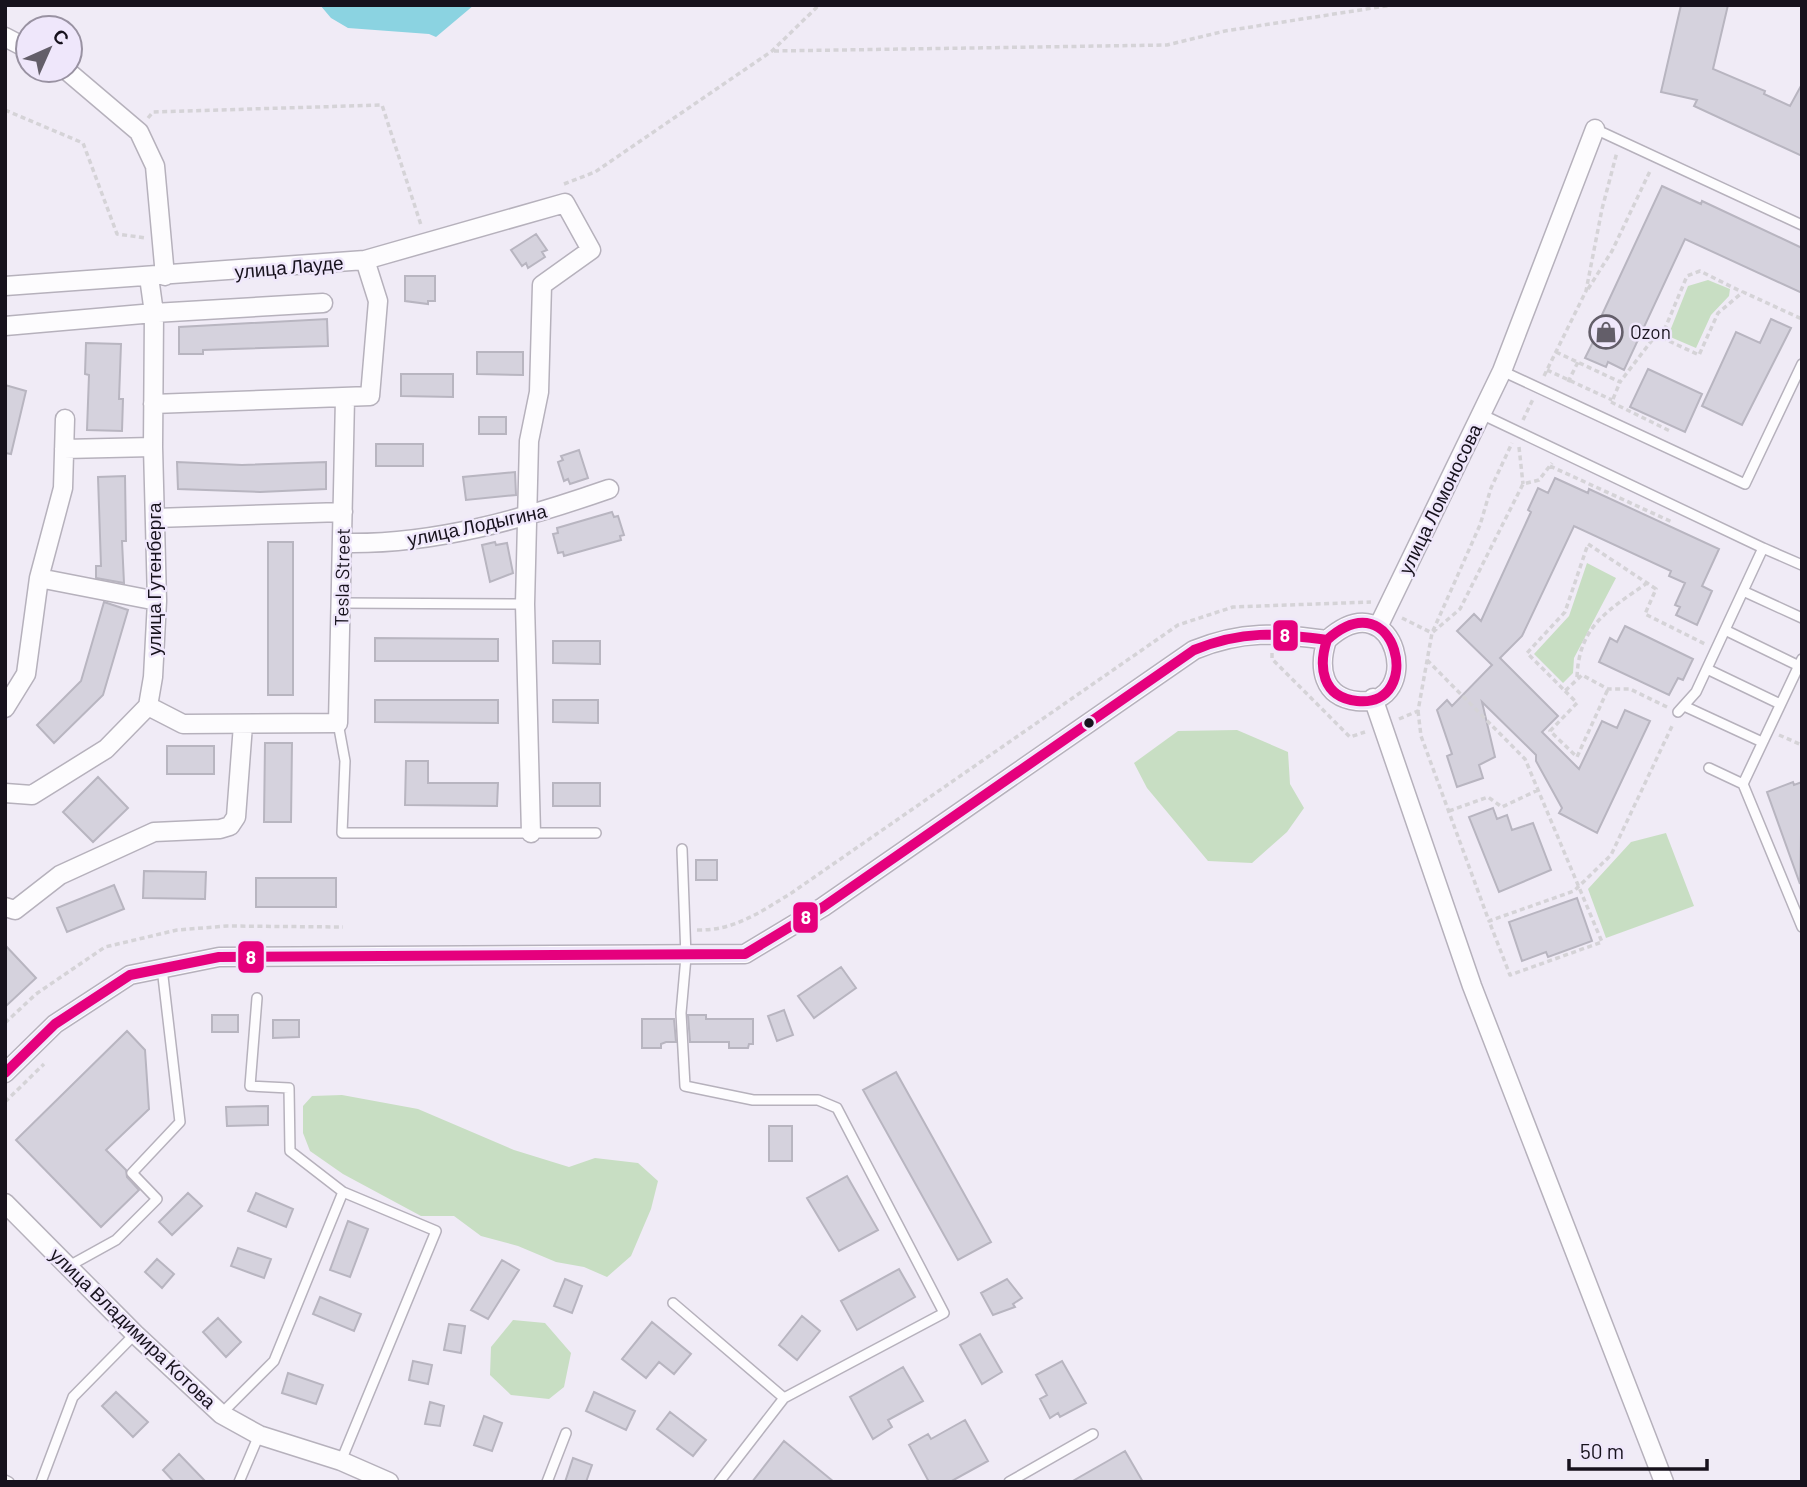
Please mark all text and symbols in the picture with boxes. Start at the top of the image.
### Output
north arrow [14,14,84,84]
text: С [48,24,75,50]
street label: улица Лауде [233,250,344,283]
shop icon: Ozon [1587,313,1625,351]
place label: Ozon [1630,320,1671,343]
street label: улица Ломоносова [1393,419,1486,578]
street label: улица Лодыгина [405,498,549,551]
street label: улица Гутенберга [142,502,165,655]
street label: Tesla Street [329,528,354,626]
line badge: 8 [1272,619,1299,652]
text: 8 [1280,623,1290,646]
unlabelled marker [1082,716,1096,730]
line badge: 8 [792,901,819,934]
text: 8 [801,905,811,928]
line badge: 8 [237,940,265,974]
text: 8 [246,945,256,968]
street label: улица Владимира Котова [46,1242,221,1413]
scale bar [1569,1428,1707,1472]
text: 50 m [1580,1438,1624,1463]

